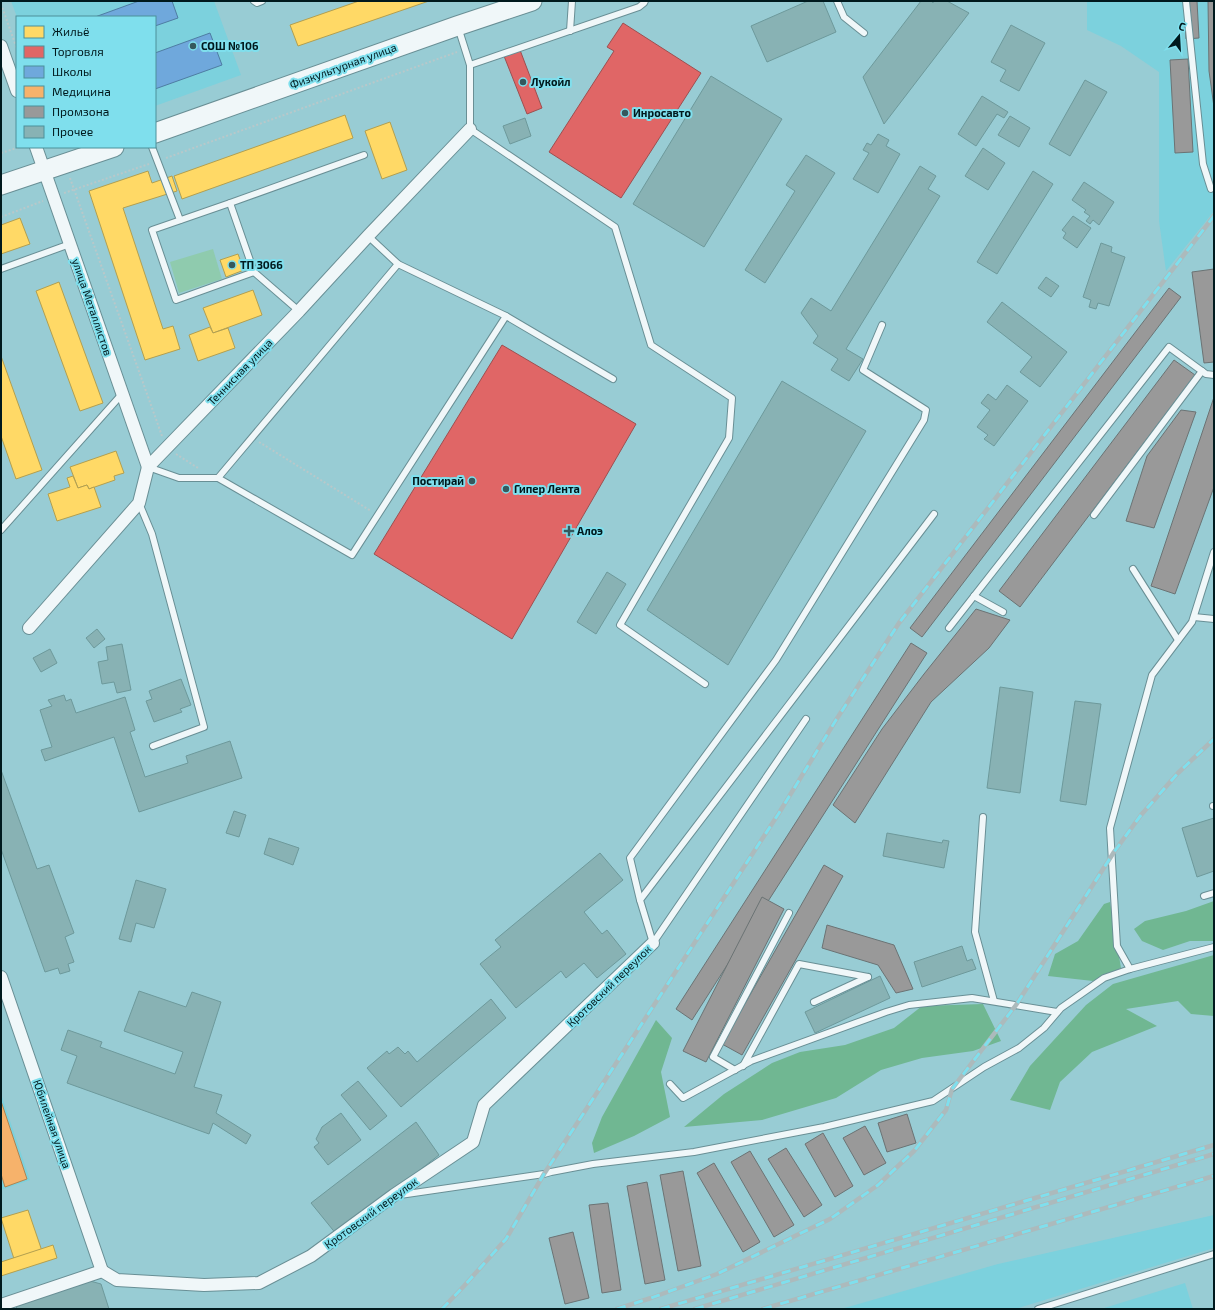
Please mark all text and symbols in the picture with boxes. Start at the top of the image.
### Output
legend [16,16,156,148]
north arrow [1159,16,1199,56]
text: С [1177,19,1188,33]
text: Жильё [52,24,89,38]
place label: СОШ №106 [201,39,259,52]
street label: Физкультурная улица [288,40,398,92]
marker: СОШ №106 [188,41,198,51]
text: Торговля [52,44,104,58]
text: Школы [52,64,92,78]
place label: Лукойл [531,75,571,88]
marker: Лукойл [518,77,528,87]
text: Медицина [52,84,111,98]
text: Промзона [52,104,109,118]
place label: Инросавто [633,106,691,119]
marker: Инросавто [620,108,630,118]
text: Прочее [52,124,93,138]
street label: улица Металлистов [69,257,115,357]
place label: ТП 3066 [240,258,283,271]
marker: ТП 3066 [227,260,237,270]
street label: Теннисная улица [205,336,275,408]
place label: Постирай [412,474,464,487]
marker: Постирай [467,476,477,486]
place label: Гипер Лента [514,482,580,495]
marker: Гипер Лента [501,484,511,494]
place label: Алоэ [577,524,603,537]
marker: Алоэ [564,526,574,536]
street label: Кротовский переулок [564,942,654,1030]
street label: Юбилейная улица [30,1078,74,1170]
street label: Кротовский переулок [322,1174,420,1252]

